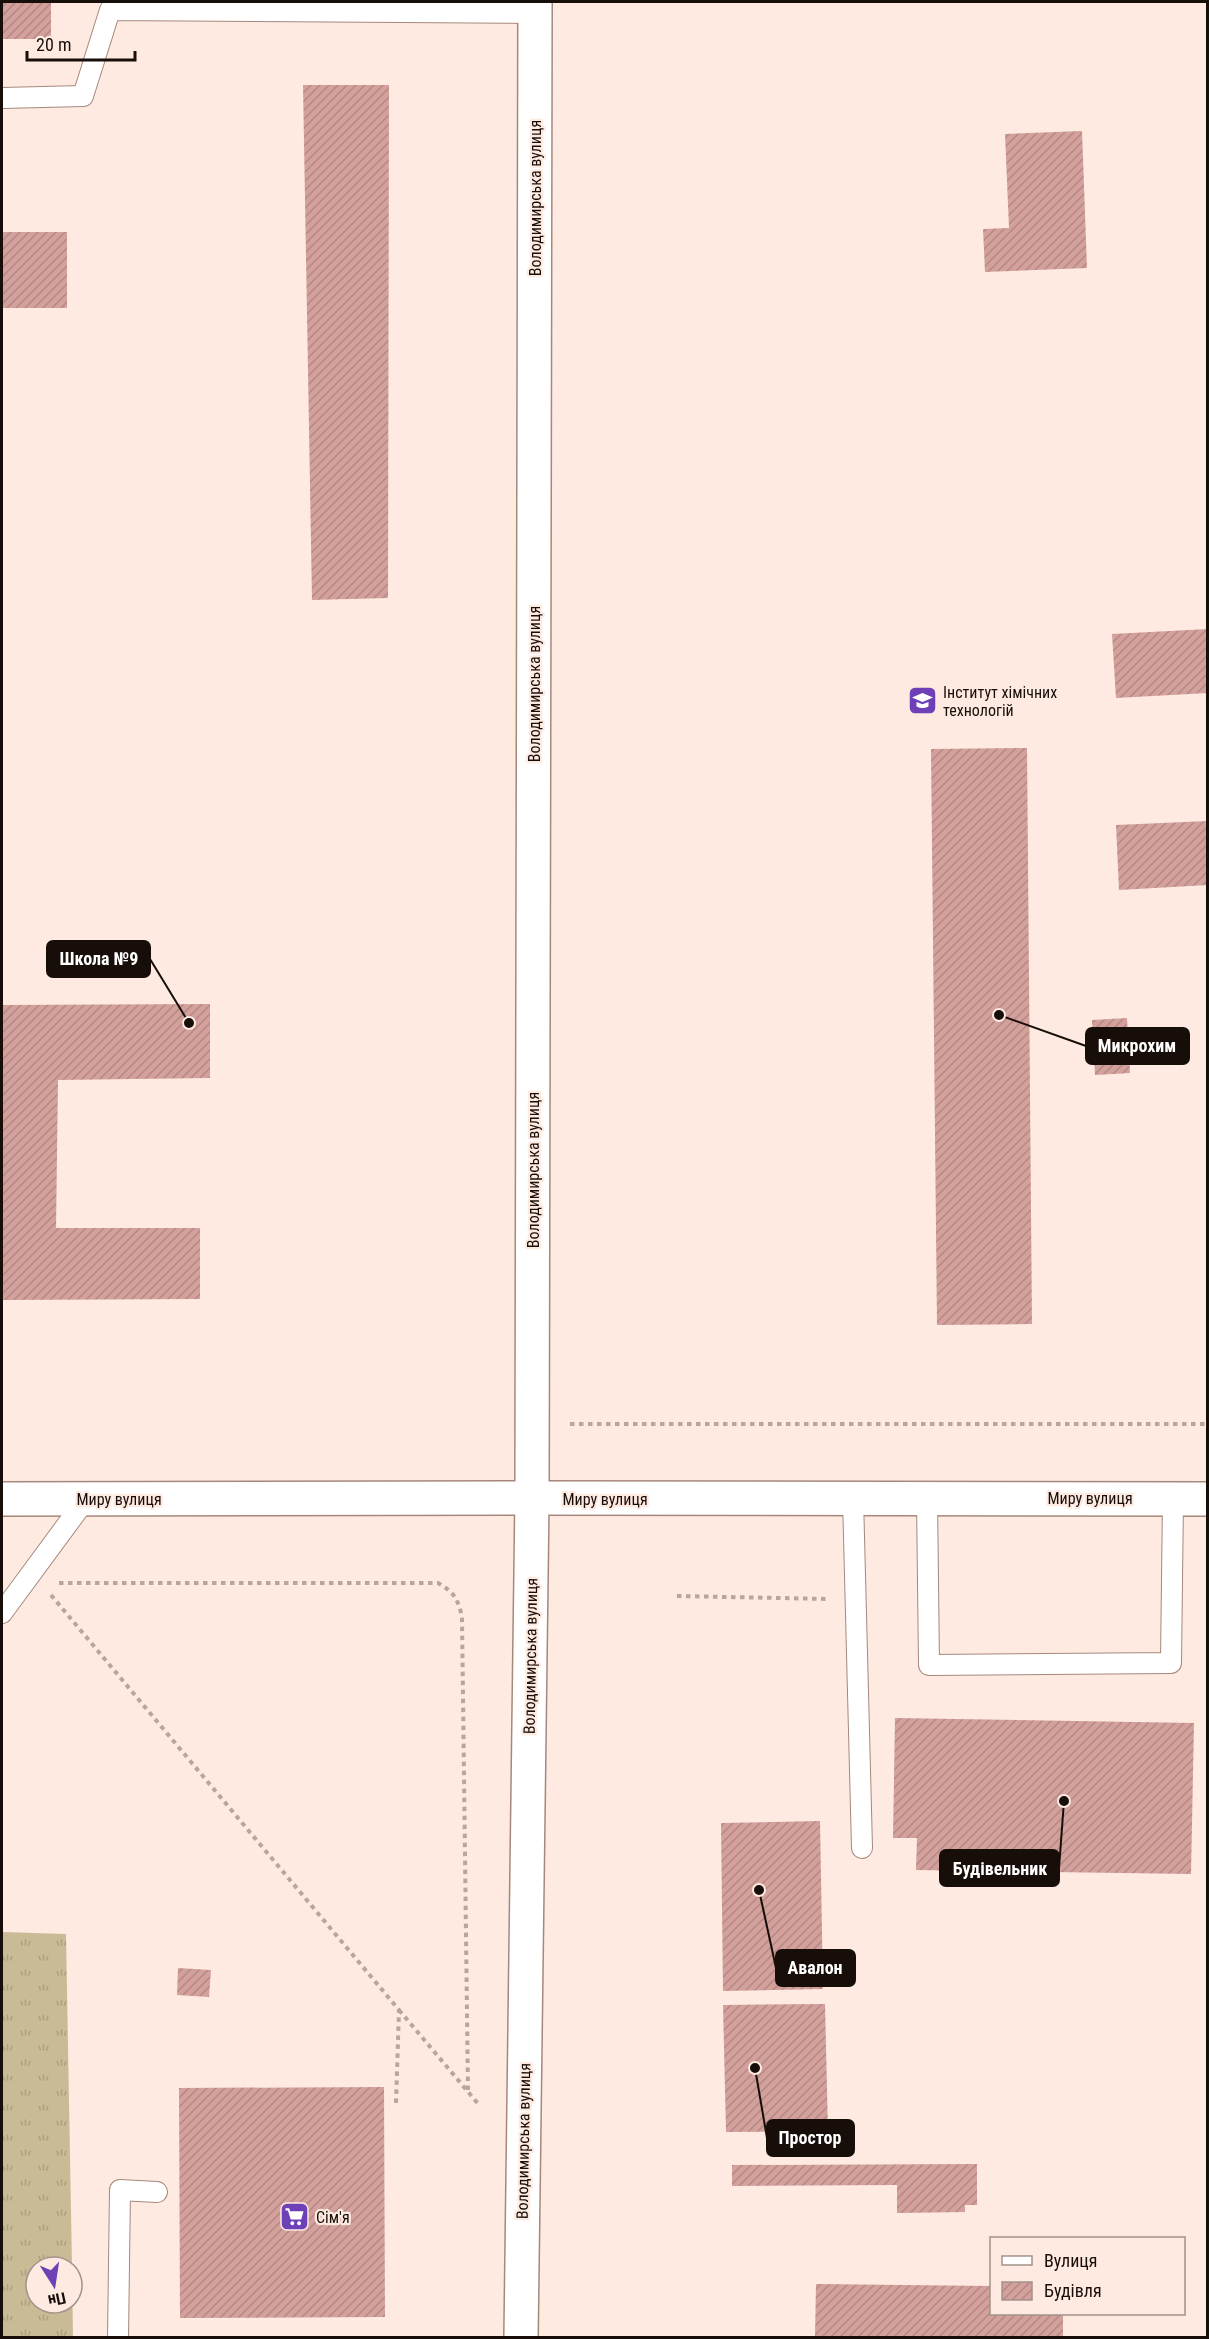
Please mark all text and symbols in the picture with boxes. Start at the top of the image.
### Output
scale bar [27,24,135,62]
text: 20 m [36,34,71,55]
street label: Володимирська вулиця [526,120,545,276]
street label: Володимирська вулиця [525,606,544,762]
place label: Інститут хімічних технологій [943,683,1057,720]
school or university icon: Інститут хімічних технологій [906,685,938,717]
callout: Школа №9 [47,941,150,977]
text: Школа №9 [60,948,138,969]
callout: Микрохим [1086,1028,1189,1064]
text: Микрохим [1098,1035,1176,1056]
street label: Володимирська вулиця [524,1092,543,1248]
street label: Миру вулиця [1047,1489,1133,1508]
street label: Миру вулиця [76,1490,162,1509]
street label: Миру вулиця [562,1490,648,1509]
street label: Володимирська вулиця [520,1578,541,1734]
callout: Будівельник [940,1850,1059,1886]
text: Будівельник [953,1858,1047,1879]
callout: Авалон [776,1950,855,1986]
text: Авалон [787,1957,843,1978]
street label: Володимирська вулиця [513,2063,534,2219]
callout: Простор [767,2120,854,2156]
text: Простор [779,2127,842,2148]
supermarket icon: Сім'я [279,2201,311,2233]
place label: Сім'я [316,2208,350,2227]
legend [990,2237,1185,2315]
text: Вулиця [1044,2250,1098,2271]
north arrow [24,2255,84,2315]
text: Будівля [1044,2280,1102,2301]
text: Пн [46,2288,68,2310]

